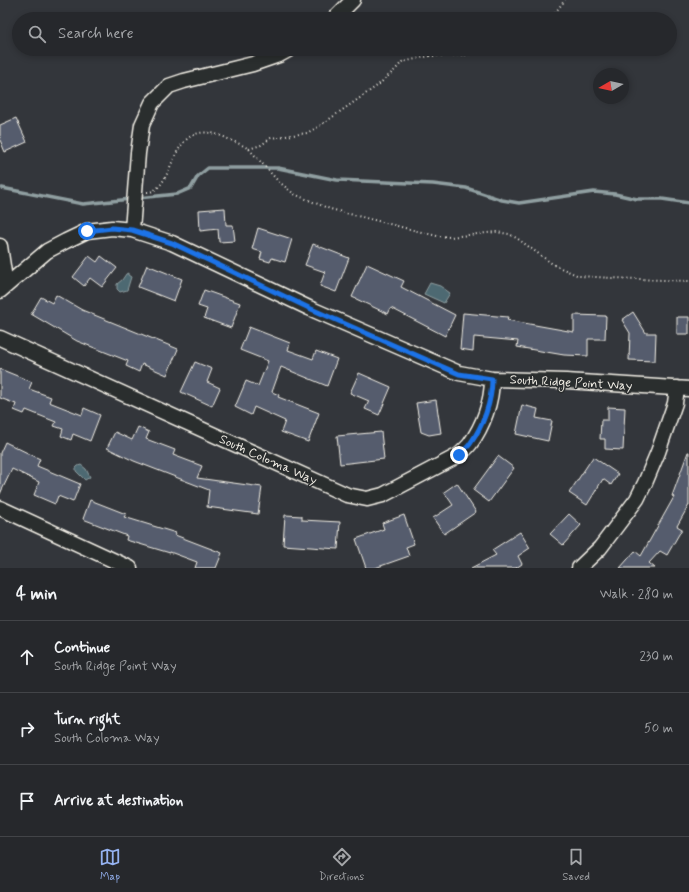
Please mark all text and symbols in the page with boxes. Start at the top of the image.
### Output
search box [12,12,677,56]
icon: search [26,23,48,45]
text: Search here [58,24,134,44]
north arrow [593,68,629,104]
route start [78,222,96,240]
street label: South Ridge Point Way [509,371,633,396]
street label: South Coloma Way [216,431,320,489]
route end [450,446,468,464]
text: 4 min [16,583,57,605]
text: Walk · 280 m [600,586,673,603]
text: Continue [54,638,110,658]
icon: ahead [16,646,38,668]
text: 230 m [639,648,673,665]
text: South Ridge Point Way [54,658,177,675]
text: Turn right [54,710,121,730]
icon: right [16,718,38,740]
text: 50 m [644,720,673,737]
text: South Coloma Way [54,730,160,747]
icon: arrive [16,790,38,812]
text: Arrive at destination [54,791,183,811]
tab: Map [99,846,121,884]
tab: Directions [319,846,364,884]
tab: Saved [562,846,590,884]

